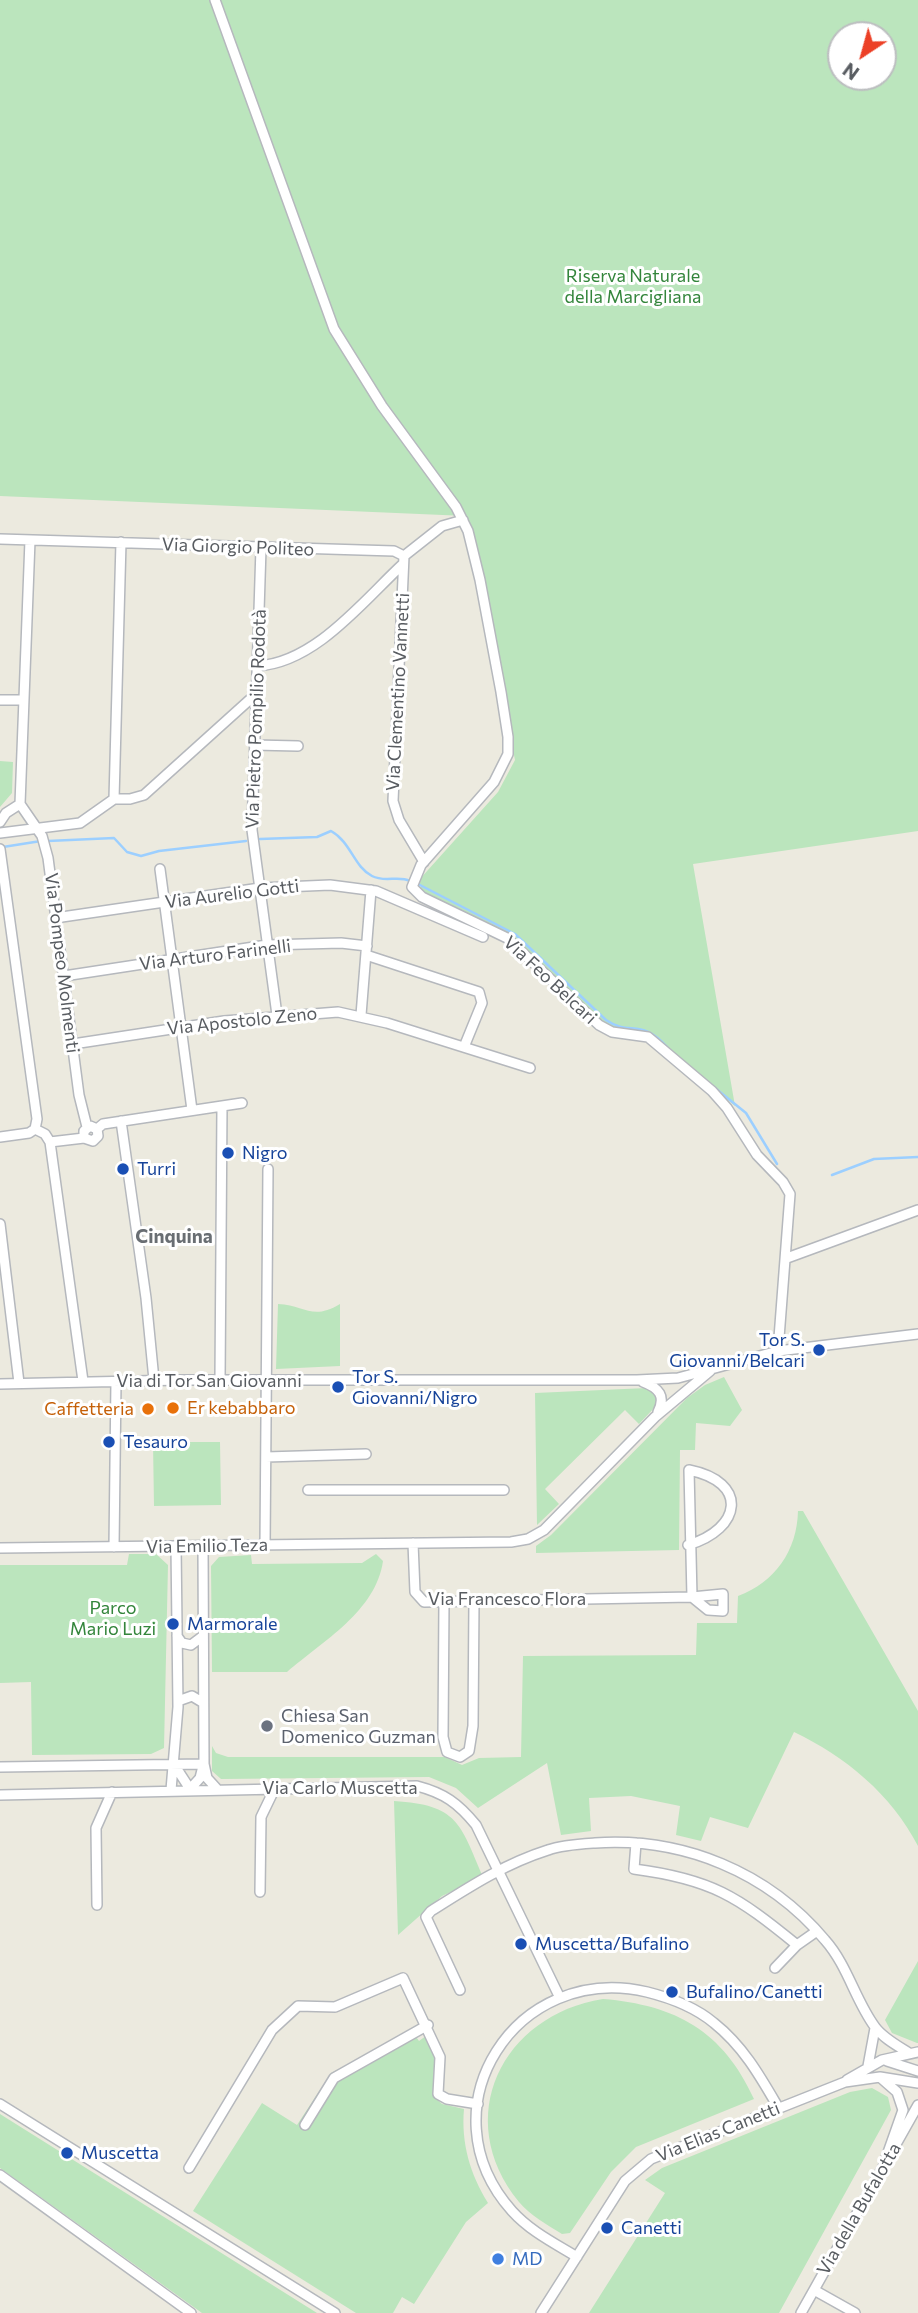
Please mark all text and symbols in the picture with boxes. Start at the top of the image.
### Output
north arrow [827,21,897,91]
text: N [838,58,863,85]
park label: Riserva Naturale della Marcigliana [565,265,701,308]
street label: Via Giorgio Politeo [161,534,315,560]
street label: Via Clementino Vannetti [382,592,414,792]
street label: Via Pietro Pompilio Rodotà [241,609,271,829]
street label: Via Pompeo Molmenti [40,872,84,1054]
street label: Via Aurelio Gotti [164,875,300,913]
street label: Via Feo Belcari [499,931,601,1029]
street label: Via Arturo Farinelli [138,935,292,975]
street label: Via Apostolo Zeno [166,1002,318,1040]
place label: Nigro [242,1142,288,1164]
marker: Nigro [220,1145,236,1161]
place label: Turri [137,1158,176,1180]
marker: Turri [115,1161,131,1177]
district label: Cinquina [135,1226,213,1248]
place label: Tor S. Giovanni/Belcari [669,1329,805,1372]
marker: Tor S. Giovanni/Belcari [811,1342,827,1358]
place label: Tor S. Giovanni/Nigro [352,1366,478,1408]
street label: Via di Tor San Giovanni [116,1370,302,1392]
marker: Tor S. Giovanni/Nigro [330,1379,346,1395]
place label: Er kebabbaro [187,1397,296,1419]
place label: Caffetteria [44,1398,134,1420]
marker: Er kebabbaro [165,1400,181,1416]
marker: Caffetteria [140,1401,156,1417]
place label: Tesauro [123,1431,188,1453]
marker: Tesauro [101,1434,117,1450]
street label: Via Emilio Teza [146,1534,268,1558]
street label: Via Francesco Flora [428,1588,586,1610]
park label: Parco Mario Luzi [70,1597,156,1640]
place label: Marmorale [187,1613,278,1635]
marker: Marmorale [165,1616,181,1632]
place label: Chiesa San Domenico Guzman [281,1705,436,1748]
marker: Chiesa San Domenico Guzman [259,1718,275,1734]
street label: Via Carlo Muscetta [262,1777,418,1799]
place label: Muscetta/Bufalino [535,1933,689,1955]
marker: Muscetta/Bufalino [513,1936,529,1952]
place label: Bufalino/Canetti [686,1981,823,2003]
marker: Bufalino/Canetti [664,1984,680,2000]
street label: Via Elias Canetti [653,2097,783,2167]
street label: Via della Bufalotta [812,2139,906,2279]
place label: Muscetta [81,2142,159,2164]
marker: Muscetta [59,2145,75,2161]
place label: Canetti [621,2217,682,2239]
marker: Canetti [599,2220,615,2236]
place label: MD [512,2248,542,2270]
marker: MD [490,2251,506,2267]

